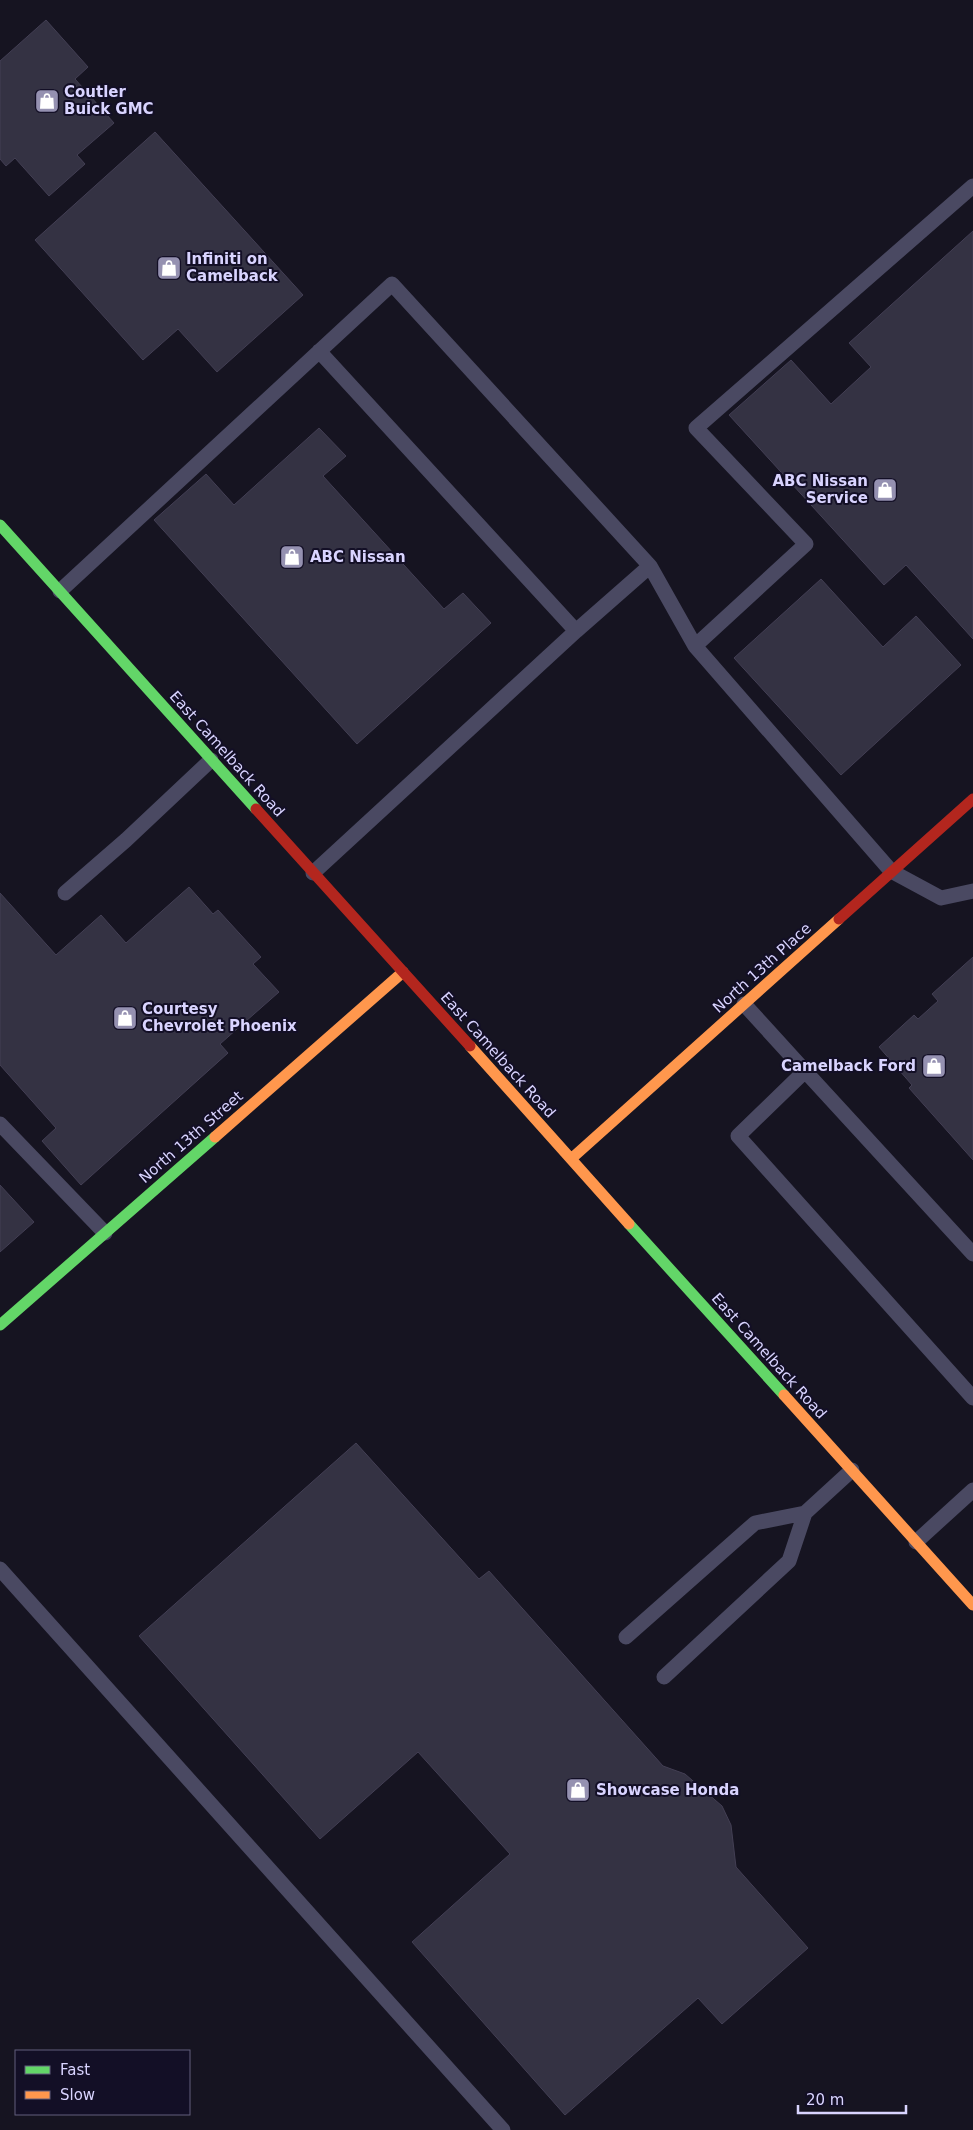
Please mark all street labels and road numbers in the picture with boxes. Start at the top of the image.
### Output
street label: East Camelback Road [166,687,288,821]
street label: North 13th Place [709,919,815,1017]
street label: East Camelback Road [437,988,559,1122]
street label: North 13th Street [135,1087,247,1187]
street label: East Camelback Road [708,1289,830,1423]

